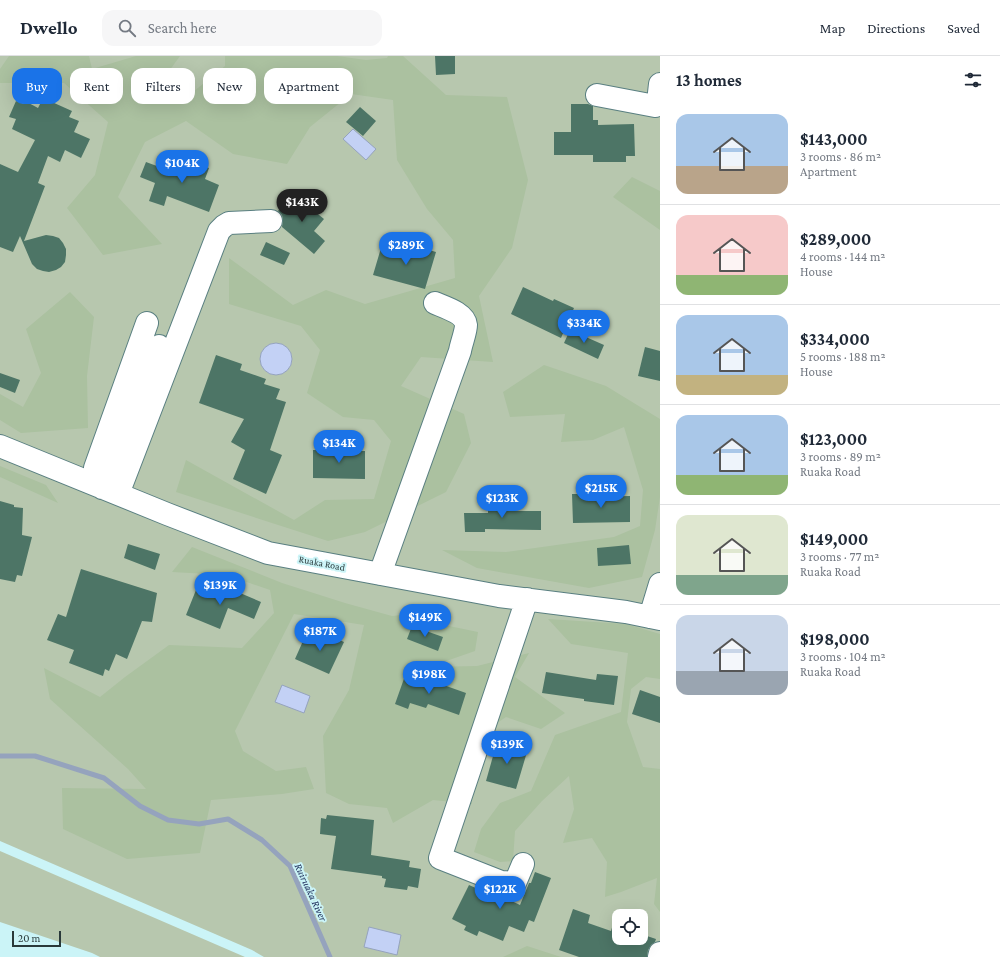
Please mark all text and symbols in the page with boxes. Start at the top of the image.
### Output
search box [102,10,382,46]
text: Dwello [20,17,78,38]
icon: search [116,17,138,39]
text: Search here [148,20,217,36]
text: Map [820,20,845,36]
text: Directions [867,20,925,36]
text: Saved [947,20,980,36]
chip: Buy [12,68,62,104]
chip: Rent [70,68,123,104]
chip: Filters [131,68,195,104]
chip: New [203,68,256,104]
chip: Apartment [264,68,353,104]
icon: filters [962,69,984,91]
text: 13 homes [676,71,742,90]
icon: home [708,130,756,178]
text: $143,000 [800,130,868,149]
text: 3 rooms · 86 m² [800,149,881,164]
pin: $104K [154,150,210,184]
text: $104K [165,155,199,170]
text: Apartment [800,164,857,179]
pin: $143K [274,189,330,223]
text: $143K [286,194,318,209]
text: $289,000 [800,230,871,249]
icon: home [708,231,756,279]
pin: $289K [378,232,434,266]
text: $289K [388,237,424,252]
text: 4 rooms · 144 m² [800,249,885,264]
text: House [800,264,833,279]
pin: $334K [556,310,612,344]
text: $334K [567,315,601,330]
text: $334,000 [800,330,870,349]
icon: home [708,331,756,379]
text: 5 rooms · 188 m² [800,349,886,364]
text: House [800,364,833,379]
pin: $134K [311,430,367,464]
text: $123,000 [800,430,867,449]
icon: home [708,431,756,479]
text: $134K [322,435,356,450]
text: 3 rooms · 89 m² [800,449,881,464]
text: Ruaka Road [800,464,861,479]
pin: $215K [573,475,629,509]
text: $215K [585,480,617,495]
pin: $123K [474,485,530,519]
text: $123K [486,490,518,505]
text: $149,000 [800,530,868,549]
icon: home [708,531,756,579]
text: 3 rooms · 77 m² [800,549,879,564]
street label: Ruaka Road [298,553,347,573]
text: Ruaka Road [800,564,861,579]
pin: $139K [192,572,248,606]
text: $139K [203,577,237,592]
pin: $149K [397,604,453,638]
text: $149K [408,609,442,624]
pin: $187K [292,618,348,652]
text: $187K [303,623,337,638]
text: $198,000 [800,630,870,649]
icon: home [708,631,756,679]
text: 3 rooms · 104 m² [800,649,886,664]
pin: $198K [401,661,457,695]
text: Ruaka Road [800,664,861,679]
text: $198K [412,666,446,681]
pin: $139K [479,731,535,765]
text: $139K [490,736,524,751]
water label: Ruiruaka River [292,861,330,924]
pin: $122K [472,876,528,910]
text: $122K [484,881,516,896]
map controls [612,909,648,945]
button: locate [612,909,648,945]
scale bar [12,929,61,948]
text: 20 m [18,932,40,944]

